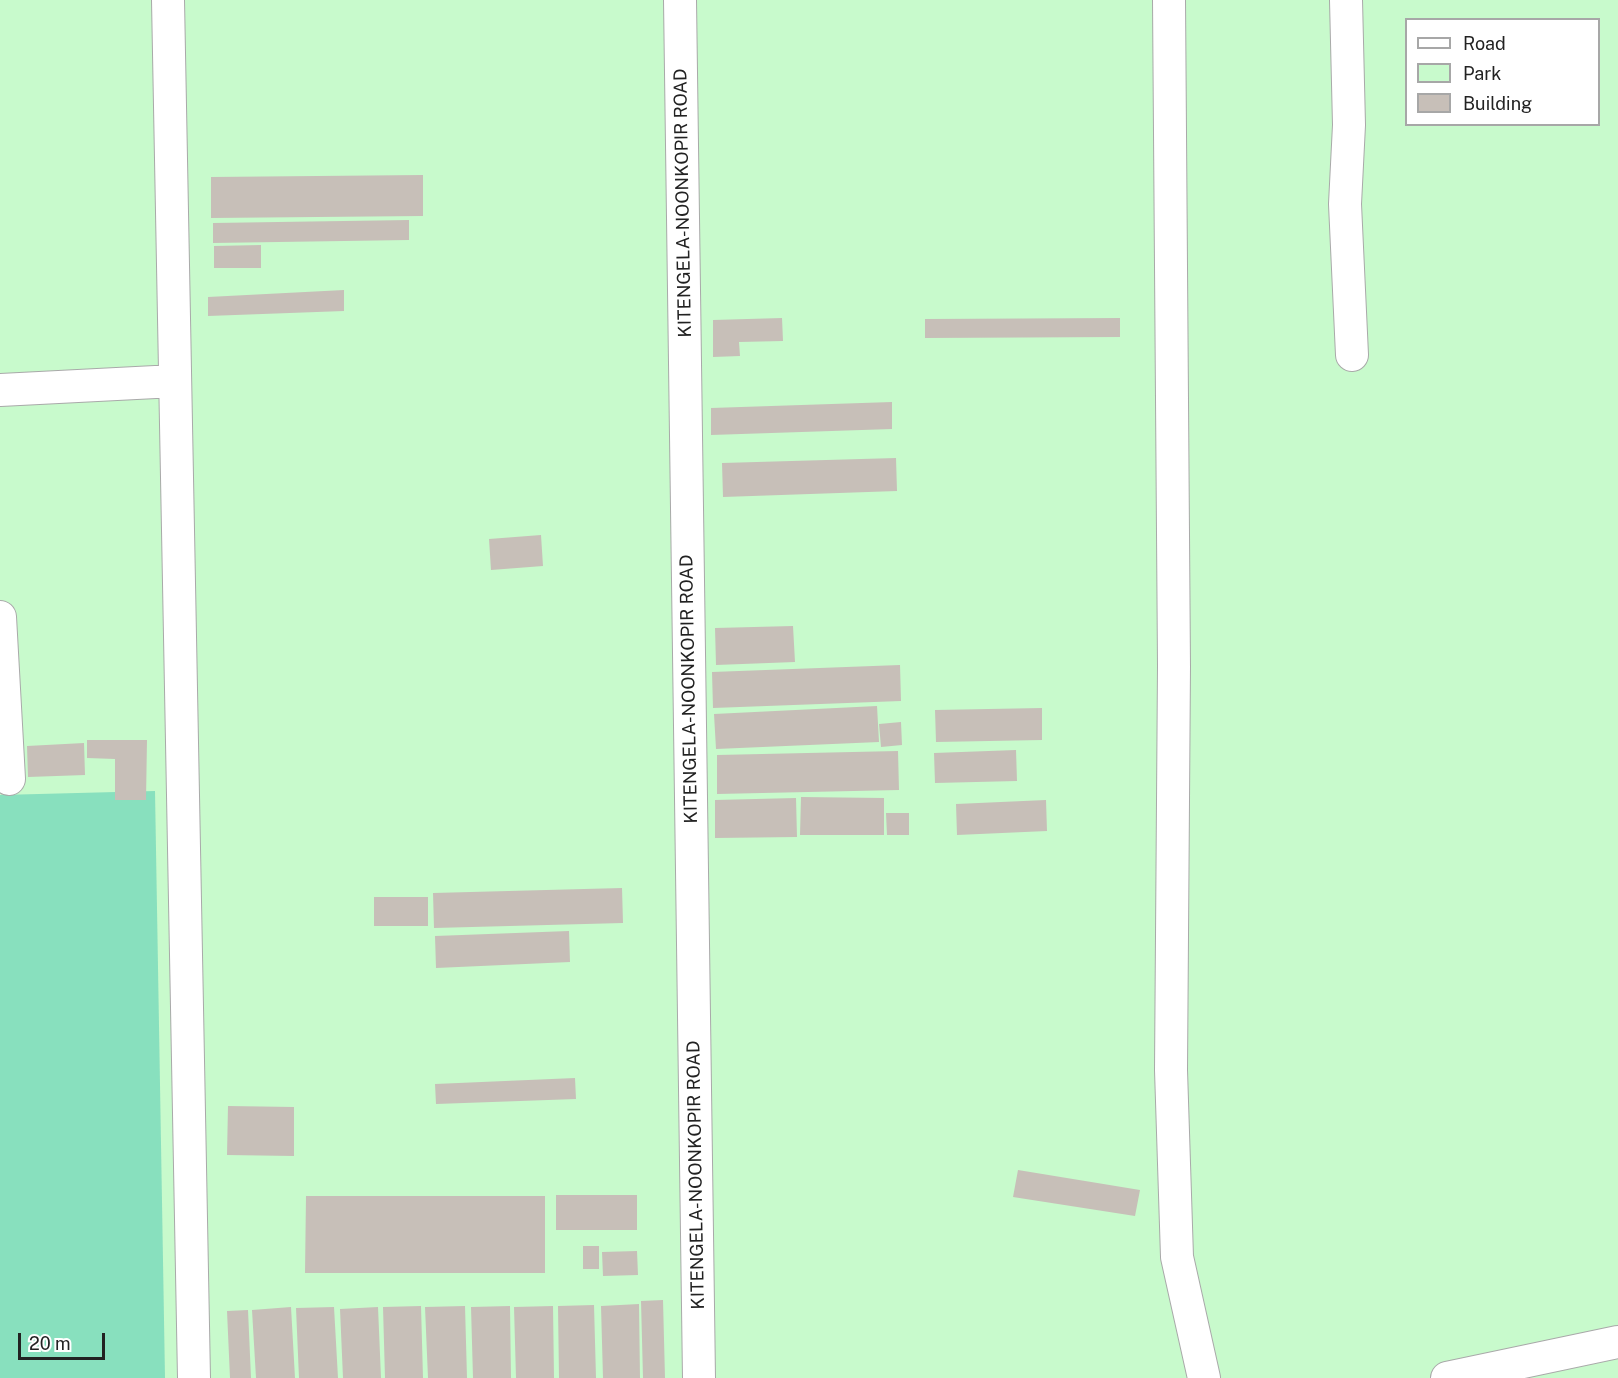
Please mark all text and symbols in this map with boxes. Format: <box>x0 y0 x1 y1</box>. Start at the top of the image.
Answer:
legend <box>1405 18 1600 126</box>
text: Road <box>1463 33 1506 54</box>
text: Park <box>1463 63 1501 84</box>
street label: KITENGELA-NOONKOPIR ROAD <box>670 68 696 338</box>
text: Building <box>1463 93 1532 114</box>
street label: KITENGELA-NOONKOPIR ROAD <box>676 554 702 824</box>
street label: KITENGELA-NOONKOPIR ROAD <box>683 1040 709 1310</box>
scale bar <box>21 1321 108 1359</box>
text: 20 m <box>29 1333 71 1354</box>

